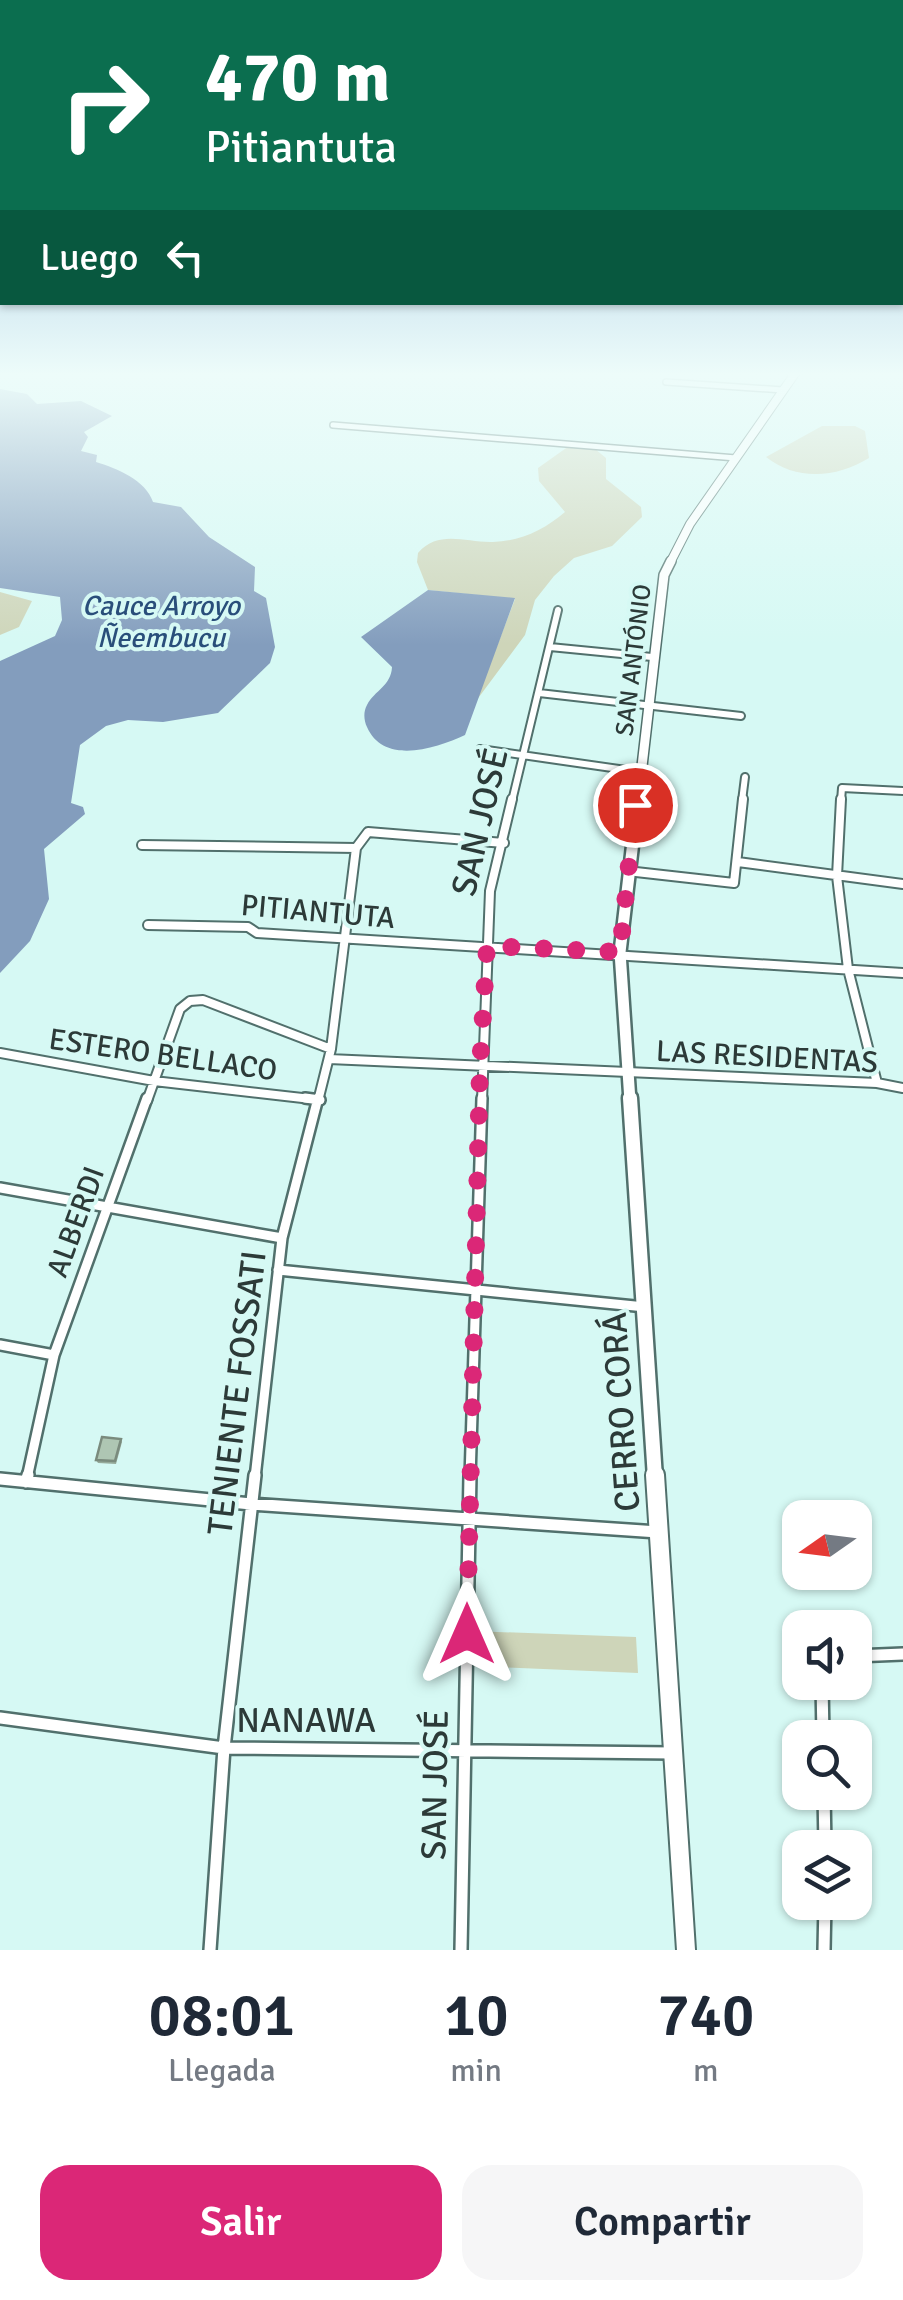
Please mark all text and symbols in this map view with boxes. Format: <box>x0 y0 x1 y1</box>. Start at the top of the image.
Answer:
text: 470 m <box>205 34 390 120</box>
icon: right <box>40 40 170 170</box>
text: Pitiantuta <box>205 120 397 175</box>
icon: left <box>158 230 213 285</box>
text: Luego <box>40 234 138 281</box>
street label: SAN ANTÓNIO <box>608 582 658 738</box>
water label: Cauce Arroyo Ñeembucu <box>82 589 241 655</box>
street label: SAN JOSÉ <box>442 744 518 900</box>
pin <box>593 763 678 848</box>
icon: arrive <box>608 778 663 833</box>
street label: PITIANTUTA <box>240 887 396 937</box>
street label: ESTERO BELLACO <box>47 1021 279 1089</box>
street label: LAS RESIDENTAS <box>655 1033 879 1081</box>
street label: ALBERDI <box>39 1162 113 1282</box>
street label: TENIENTE FOSSATI <box>198 1248 276 1538</box>
street label: CERRO CORÁ <box>593 1311 649 1513</box>
north arrow <box>782 1500 872 1590</box>
map controls <box>782 1500 872 1920</box>
position arrow <box>415 1582 519 1686</box>
button: sound <box>782 1610 872 1700</box>
street label: NANAWA <box>236 1699 376 1742</box>
street label: SAN JOSÉ <box>412 1710 458 1860</box>
button: search <box>782 1720 872 1810</box>
button: layers <box>782 1830 872 1920</box>
text: 08:01 <box>149 1979 295 2053</box>
text: 10 <box>444 1979 509 2053</box>
text: 740 <box>657 1979 754 2053</box>
text: Llegada <box>168 2051 276 2090</box>
text: min <box>450 2051 502 2090</box>
text: m <box>693 2051 719 2090</box>
button: Salir <box>40 2165 442 2280</box>
button: Compartir <box>462 2165 863 2280</box>

